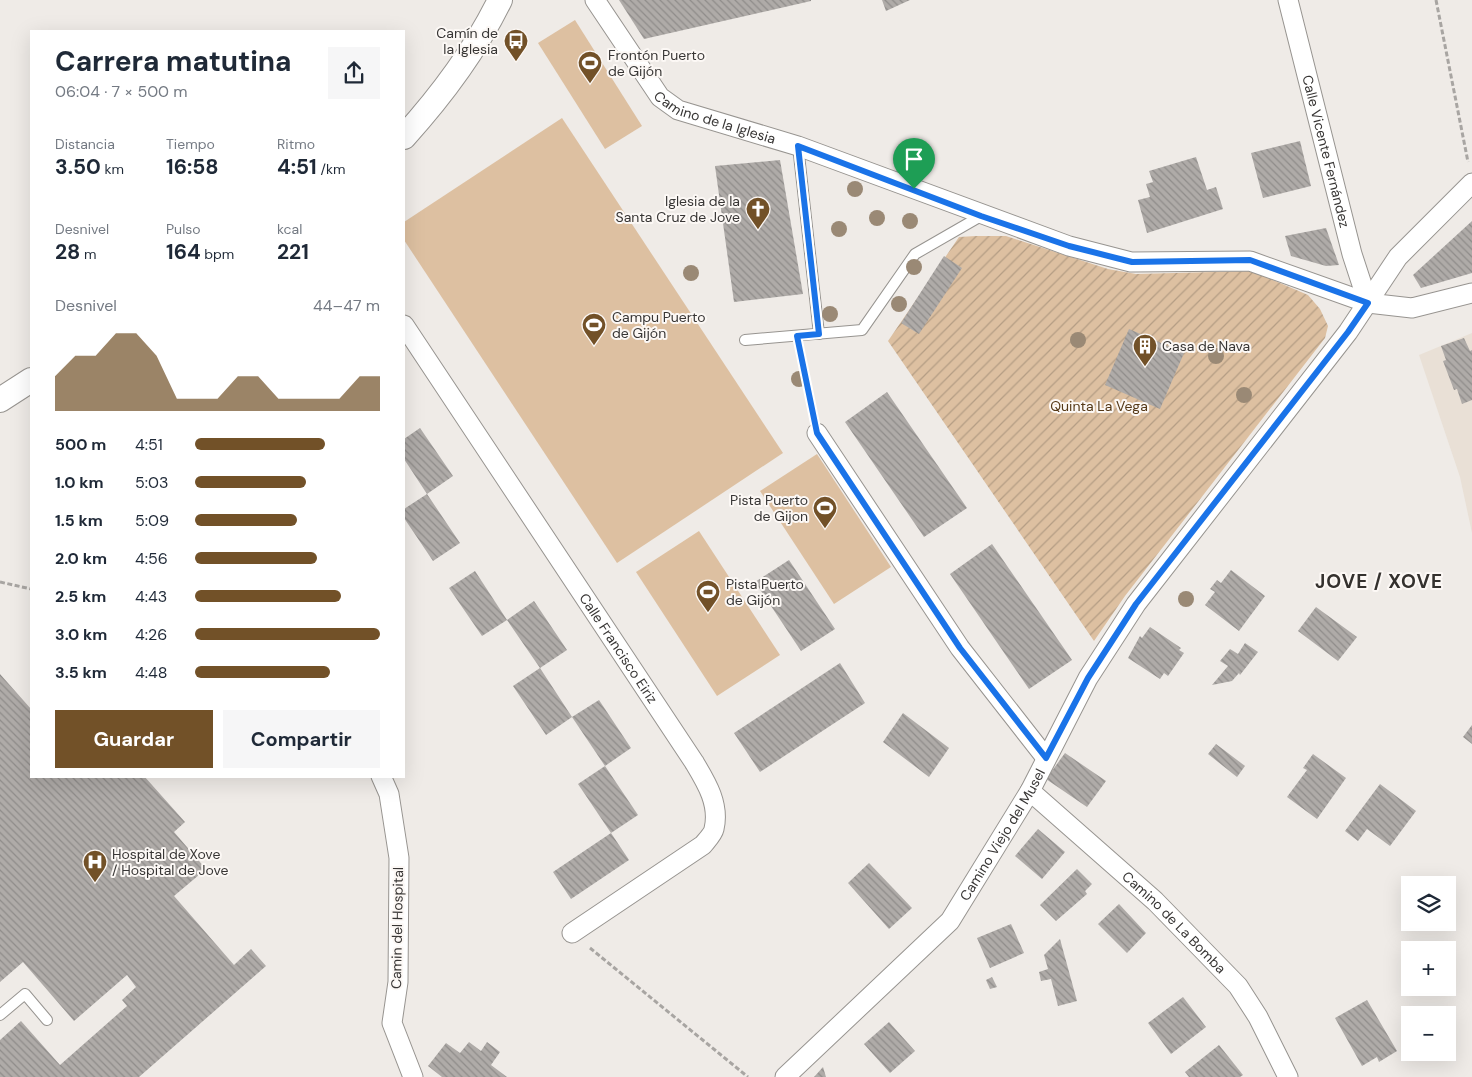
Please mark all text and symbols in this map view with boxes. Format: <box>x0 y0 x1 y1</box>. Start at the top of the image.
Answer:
place label: Camín de la Iglesia <box>436 24 498 58</box>
bus stop icon: Camín de la Iglesia <box>503 28 529 62</box>
text: Carrera matutina <box>55 43 292 80</box>
place label: Frontón Puerto de Gijón <box>608 46 705 80</box>
button: share <box>328 47 380 99</box>
sports icon: Frontón Puerto de Gijón <box>577 50 603 84</box>
street label: Calle Vicente Fernández <box>1298 73 1354 229</box>
text: 06:04 · 7 × 500 m <box>55 81 188 102</box>
street label: Camino de la Iglesia <box>650 88 778 148</box>
text: Distancia <box>55 135 115 153</box>
text: Tiempo <box>166 135 215 153</box>
text: Ritmo <box>277 135 315 153</box>
pin <box>893 138 935 189</box>
icon: arrive <box>900 145 928 173</box>
text: 3.50 <box>55 153 101 181</box>
text: 16:58 <box>166 153 219 181</box>
text: 4:51 <box>277 153 317 181</box>
text: km <box>101 160 124 178</box>
text: /km <box>317 160 345 178</box>
place label: Iglesia de la Santa Cruz de Jove <box>616 192 740 226</box>
church icon: Iglesia de la Santa Cruz de Jove <box>745 196 771 230</box>
text: Desnivel <box>55 220 109 238</box>
text: Pulso <box>166 220 201 238</box>
text: kcal <box>277 220 302 238</box>
text: 28 <box>55 238 80 266</box>
text: 164 <box>166 238 201 266</box>
text: 221 <box>277 238 309 266</box>
text: m <box>80 245 96 263</box>
text: bpm <box>201 245 234 263</box>
text: Desnivel <box>55 295 117 316</box>
text: 44–47 m <box>313 295 380 316</box>
place label: Campu Puerto de Gijón <box>612 308 706 342</box>
sports icon: Campu Puerto de Gijón <box>581 312 607 346</box>
building icon: Casa de Nava <box>1132 333 1158 367</box>
place label: Casa de Nava <box>1162 337 1250 355</box>
park label: Quinta La Vega <box>1050 397 1148 415</box>
text: 500 m <box>55 434 106 455</box>
text: 4:51 <box>135 434 163 455</box>
text: 1.0 km <box>55 472 104 493</box>
text: 5:03 <box>135 472 168 493</box>
place label: Pista Puerto de Gijon <box>730 491 808 525</box>
sports icon: Pista Puerto de Gijon <box>812 495 838 529</box>
text: 1.5 km <box>55 510 103 531</box>
text: 5:09 <box>135 510 169 531</box>
text: 2.0 km <box>55 548 107 569</box>
text: 4:56 <box>135 548 168 569</box>
district label: JOVE / XOVE <box>1315 569 1443 594</box>
place label: Pista Puerto de Gijón <box>726 575 804 609</box>
sports icon: Pista Puerto de Gijón <box>695 579 721 613</box>
text: 2.5 km <box>55 586 106 607</box>
text: 4:43 <box>135 586 167 607</box>
street label: Calle Francisco Eiriz <box>575 590 662 707</box>
text: 3.0 km <box>55 624 107 645</box>
text: 4:26 <box>135 624 167 645</box>
text: 3.5 km <box>55 662 107 683</box>
text: 4:48 <box>135 662 167 683</box>
button: Guardar <box>55 710 213 768</box>
button: Compartir <box>223 710 380 768</box>
street label: Camino Viejo del Musel <box>956 766 1049 904</box>
place label: Hospital de Xove / Hospital de Jove <box>112 845 229 879</box>
hospital icon: Hospital de Xove / Hospital de Jove <box>82 849 108 883</box>
street label: Camin del Hospital <box>387 867 407 989</box>
street label: Camino de La Bomba <box>1118 867 1230 977</box>
map controls <box>1401 876 1456 1061</box>
button: layers <box>1401 876 1456 931</box>
button: + <box>1401 941 1456 996</box>
button: − <box>1401 1006 1456 1061</box>

